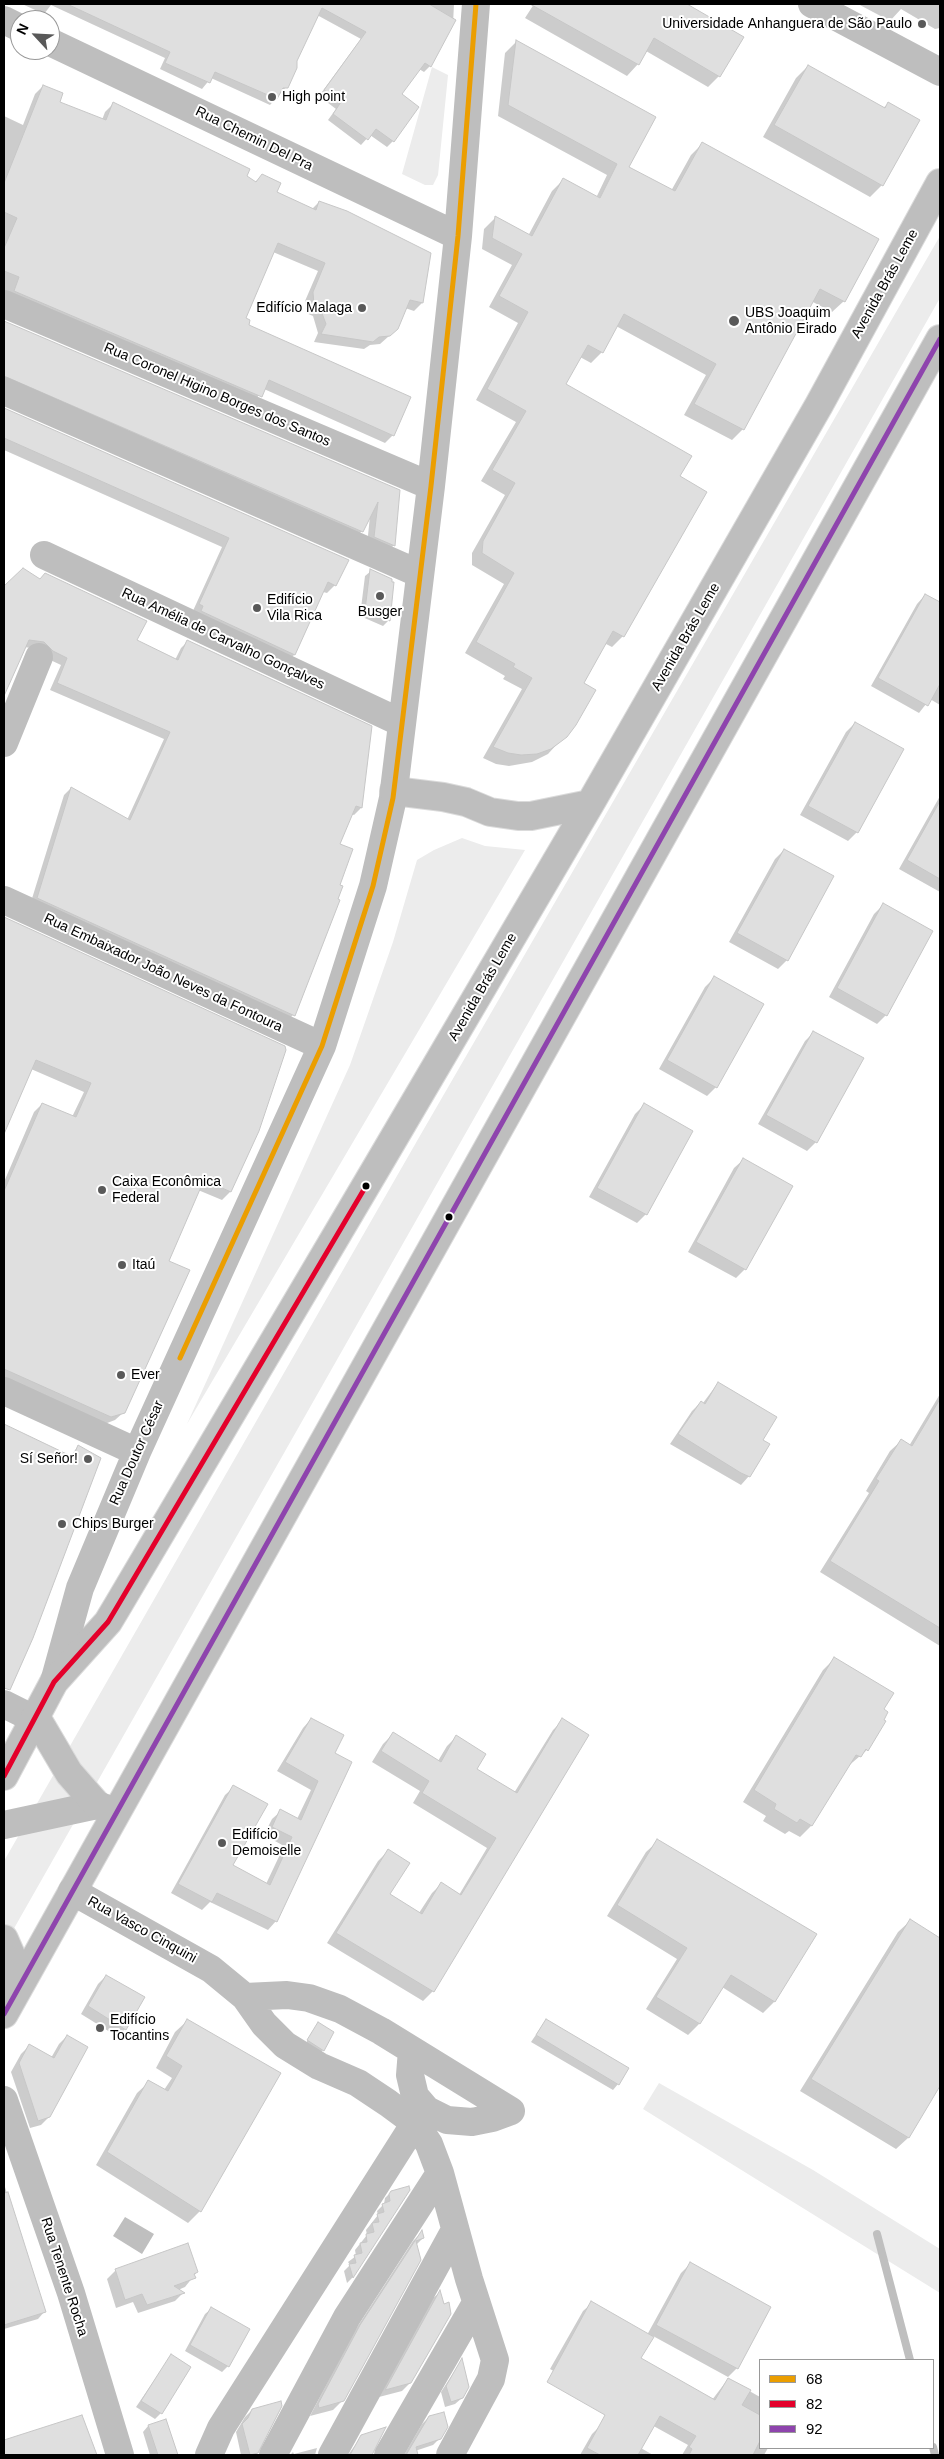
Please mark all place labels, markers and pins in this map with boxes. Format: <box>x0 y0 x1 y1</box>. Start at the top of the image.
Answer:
place label: Universidade Anhanguera de São Paulo <box>662 16 912 32</box>
marker: Universidade Anhanguera de São Paulo <box>916 18 928 30</box>
place label: High point <box>282 89 345 105</box>
marker: High point <box>266 91 278 103</box>
place label: Edifício Malaga <box>256 300 352 316</box>
marker: Edifício Malaga <box>356 302 368 314</box>
place label: UBS Joaquim Antônio Eirado <box>745 305 837 338</box>
marker: UBS Joaquim Antônio Eirado <box>727 314 741 328</box>
marker: Busger <box>374 590 386 602</box>
place label: Edifício Vila Rica <box>267 592 322 624</box>
marker: Edifício Vila Rica <box>251 602 263 614</box>
place label: Busger <box>358 604 402 620</box>
place label: Caixa Econômica Federal <box>112 1174 221 1206</box>
unlabelled marker <box>361 1181 371 1191</box>
marker: Caixa Econômica Federal <box>96 1184 108 1196</box>
unlabelled marker <box>444 1212 454 1222</box>
place label: Itaú <box>132 1257 155 1273</box>
marker: Itaú <box>116 1259 128 1271</box>
place label: Ever <box>131 1367 160 1383</box>
marker: Ever <box>115 1369 127 1381</box>
place label: Sí Señor! <box>20 1451 78 1467</box>
marker: Sí Señor! <box>82 1453 94 1465</box>
place label: Chips Burger <box>72 1516 154 1532</box>
marker: Chips Burger <box>56 1518 68 1530</box>
place label: Edifício Demoiselle <box>232 1827 301 1860</box>
marker: Edifício Demoiselle <box>216 1837 228 1849</box>
place label: Edifício Tocantins <box>110 2012 169 2044</box>
marker: Edifício Tocantins <box>94 2022 106 2034</box>

